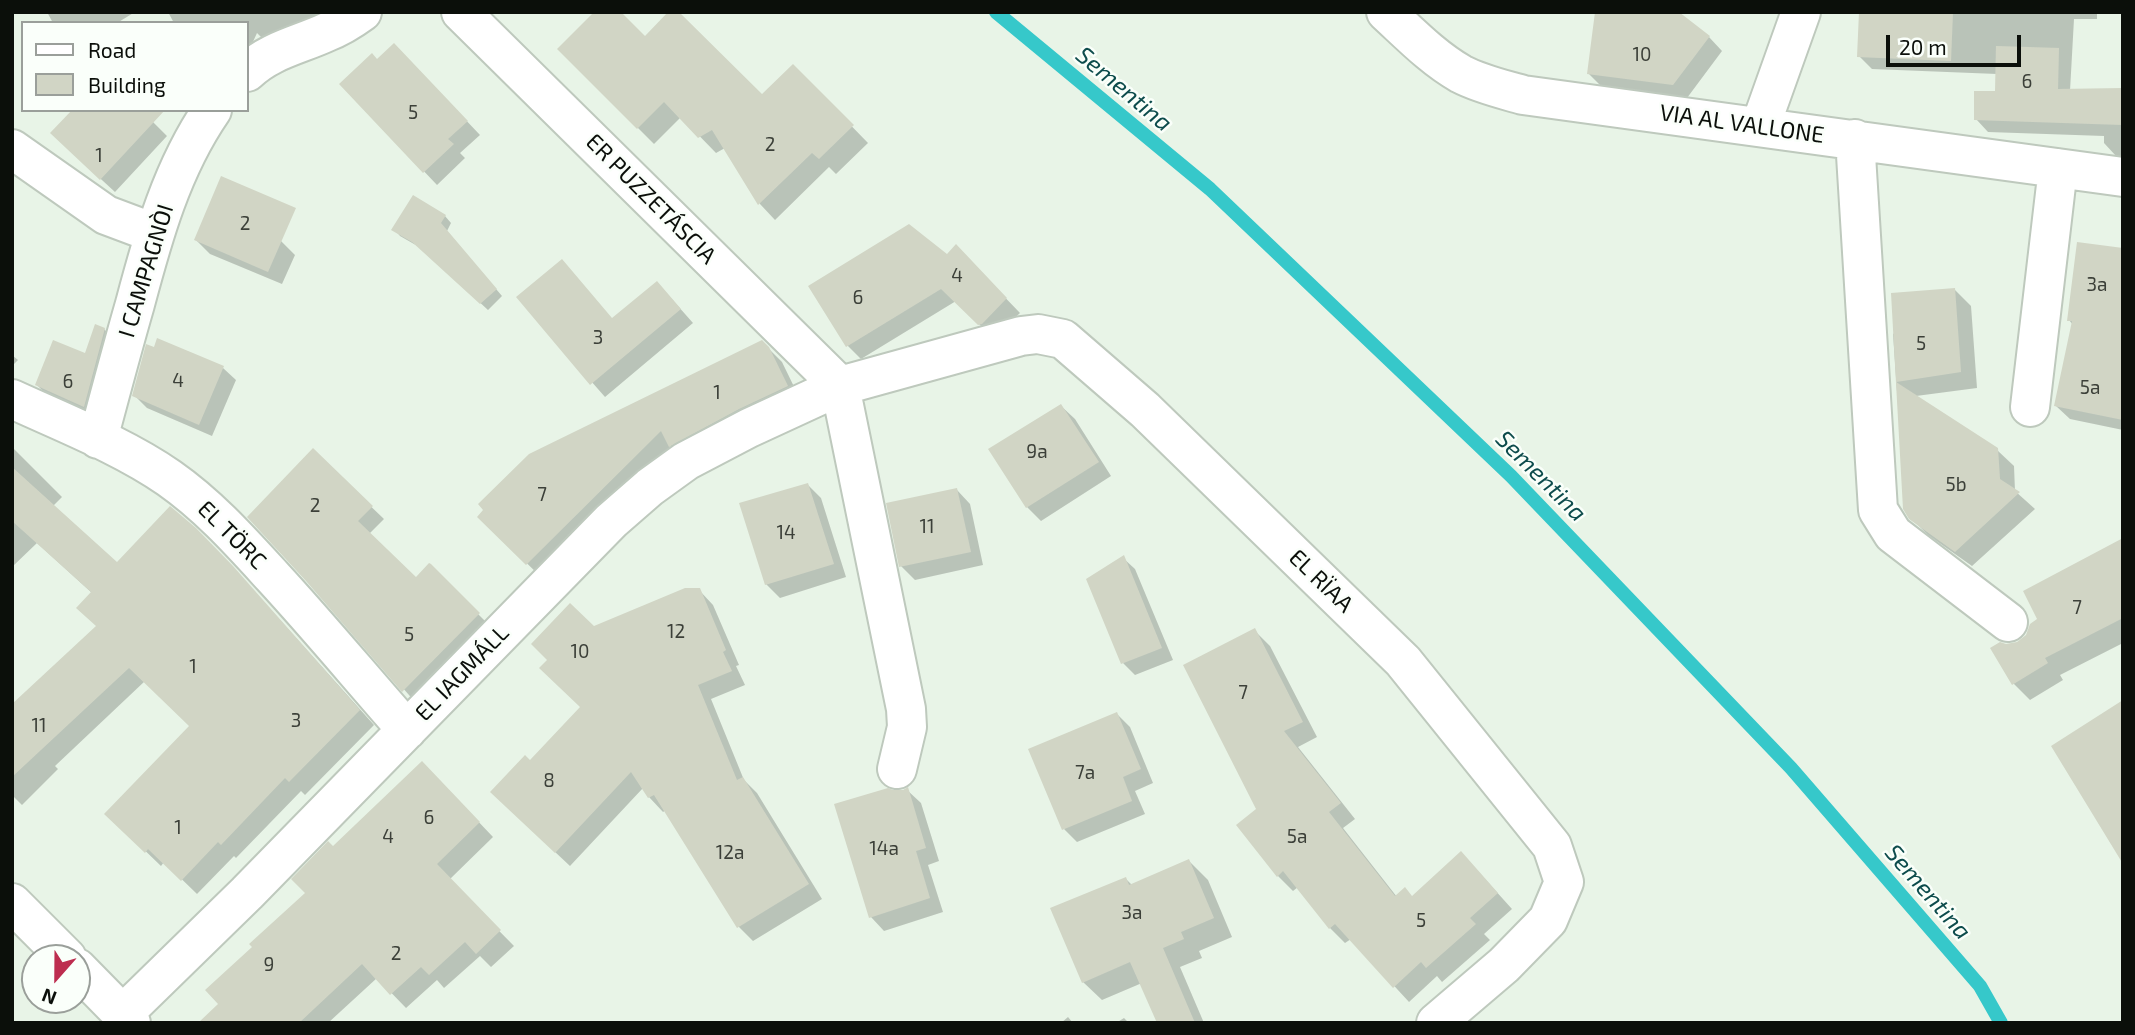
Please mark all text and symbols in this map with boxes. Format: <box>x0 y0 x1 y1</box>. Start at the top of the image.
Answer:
legend <box>21 21 248 112</box>
scale bar <box>1890 21 2025 65</box>
text: 20 m <box>1899 34 1947 59</box>
text: Road <box>88 37 136 62</box>
water label: Sementina <box>1070 40 1178 138</box>
house number: 10 <box>1632 44 1652 66</box>
house number: 6 <box>2022 71 2032 93</box>
text: Building <box>88 72 166 97</box>
street label: VIA AL VALLONE <box>1658 99 1826 149</box>
house number: 5 <box>408 102 418 124</box>
street label: ER PUZZETÁSCIA <box>580 128 722 270</box>
house number: 2 <box>765 134 775 156</box>
house number: 1 <box>95 145 103 167</box>
street label: I CAMPAGNÒI <box>113 201 179 341</box>
house number: 2 <box>240 213 250 235</box>
house number: 4 <box>951 265 963 287</box>
house number: 3a <box>2087 274 2107 296</box>
house number: 6 <box>853 287 863 309</box>
house number: 3 <box>593 327 603 349</box>
house number: 5 <box>1916 333 1926 355</box>
house number: 4 <box>172 370 184 392</box>
house number: 6 <box>63 371 73 393</box>
house number: 5a <box>2080 377 2100 399</box>
house number: 1 <box>713 382 721 404</box>
water label: Sementina <box>1490 425 1592 527</box>
house number: 9a <box>1026 441 1048 463</box>
house number: 5b <box>1945 474 1967 496</box>
house number: 7 <box>537 484 547 506</box>
street label: EL TÖRC <box>192 495 272 575</box>
house number: 2 <box>310 495 320 517</box>
house number: 11 <box>919 516 935 538</box>
house number: 14 <box>776 522 796 544</box>
street label: EL RÏAA <box>1283 544 1359 618</box>
house number: 7 <box>2072 597 2082 619</box>
street label: EL IAGMÁLL <box>409 619 515 727</box>
house number: 12 <box>667 621 685 643</box>
house number: 5 <box>404 624 414 646</box>
house number: 10 <box>570 641 590 663</box>
house number: 1 <box>189 656 197 678</box>
house number: 7 <box>1238 682 1248 704</box>
house number: 3 <box>291 710 301 732</box>
house number: 11 <box>31 715 47 737</box>
house number: 7a <box>1075 762 1095 784</box>
house number: 8 <box>543 770 555 792</box>
house number: 6 <box>424 807 434 829</box>
house number: 1 <box>174 817 182 839</box>
house number: 4 <box>382 826 394 848</box>
house number: 5a <box>1287 826 1307 848</box>
house number: 14a <box>869 838 899 860</box>
water label: Sementina <box>1879 839 1977 945</box>
house number: 12a <box>716 842 744 864</box>
house number: 3a <box>1122 902 1142 924</box>
house number: 5 <box>1416 910 1426 932</box>
house number: 2 <box>391 943 401 965</box>
north arrow <box>21 944 91 1014</box>
house number: 9 <box>264 954 274 976</box>
text: N <box>38 984 60 1010</box>

